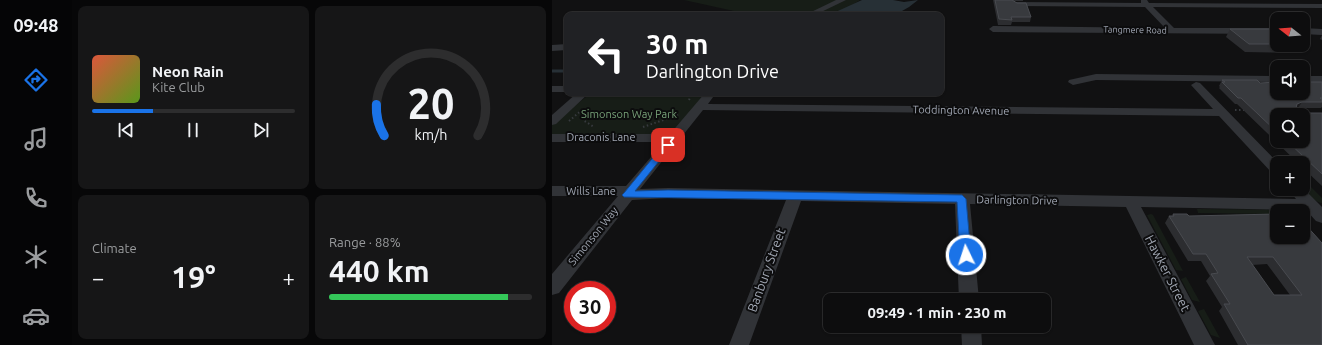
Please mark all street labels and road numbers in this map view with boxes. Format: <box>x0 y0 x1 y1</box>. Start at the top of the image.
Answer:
street label: Tangmere Road <box>1103 24 1167 36</box>
street label: Toddington Avenue <box>913 103 1009 117</box>
street label: Draconis Lane <box>567 131 635 143</box>
street label: Wills Lane <box>566 185 616 197</box>
street label: Darlington Drive <box>976 193 1058 207</box>
street label: Simonson Way <box>566 204 621 268</box>
street label: Banbury Street <box>744 226 788 314</box>
street label: Hawker Street <box>1143 233 1193 313</box>

